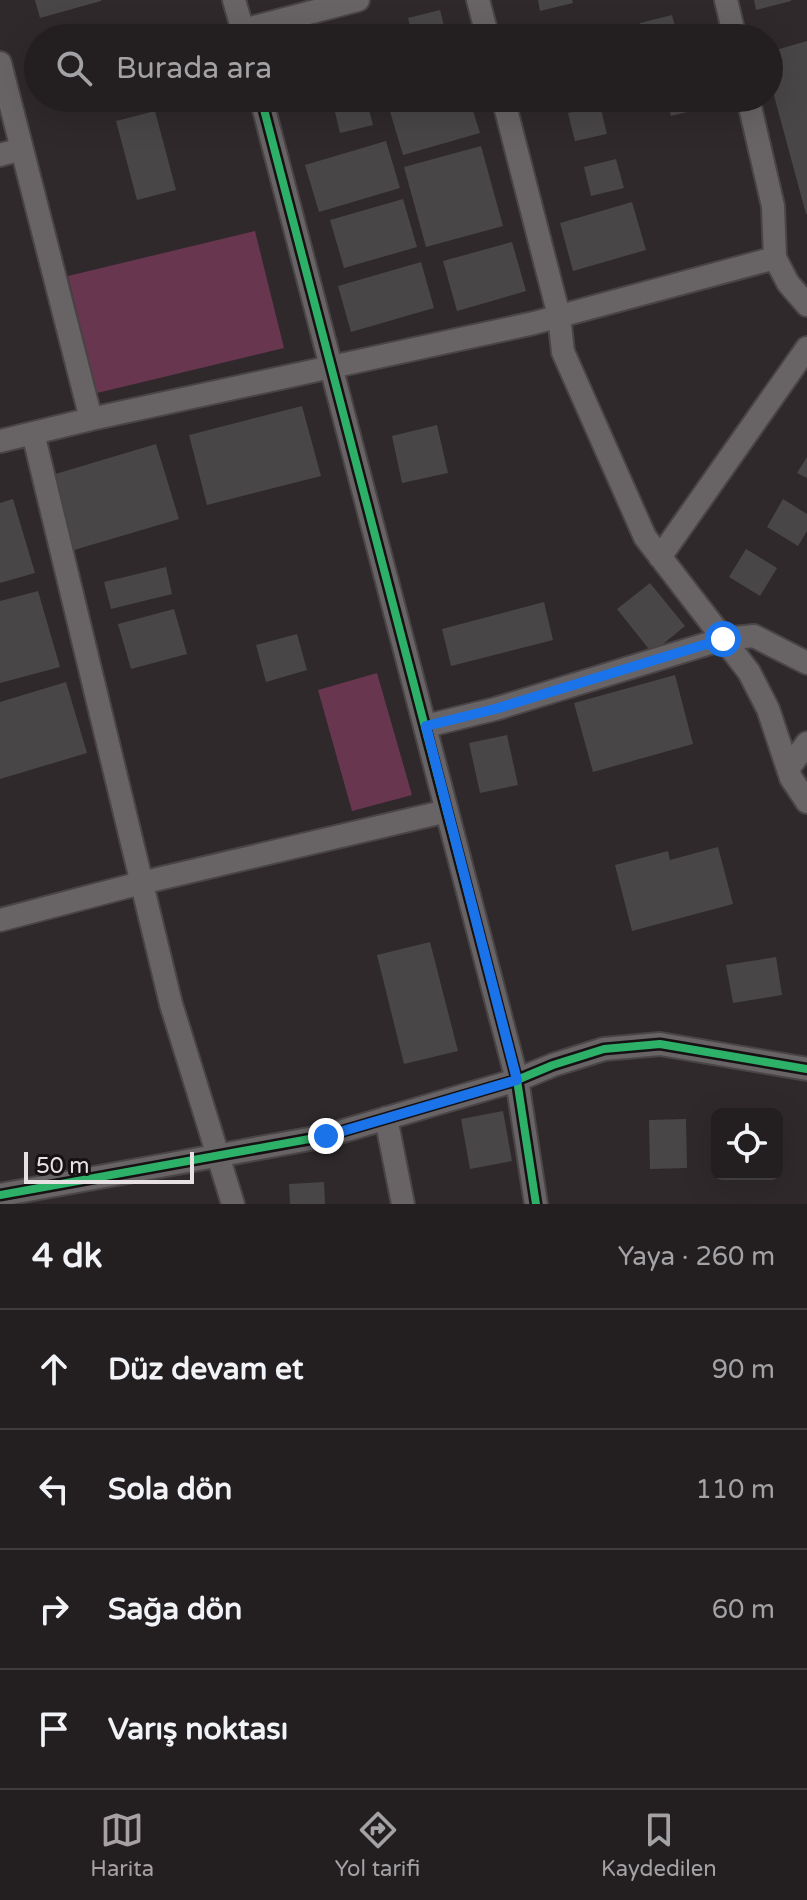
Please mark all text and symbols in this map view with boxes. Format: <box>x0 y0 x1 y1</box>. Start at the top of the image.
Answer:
search box <box>24 24 783 112</box>
icon: search <box>52 46 96 90</box>
text: Burada ara <box>116 50 272 87</box>
route start <box>705 621 741 657</box>
map controls <box>711 1108 783 1180</box>
button: locate <box>711 1108 783 1180</box>
route end <box>308 1118 344 1154</box>
scale bar <box>24 1148 194 1184</box>
text: 50 m <box>36 1153 90 1179</box>
text: 4 dk <box>32 1236 102 1277</box>
text: Yaya · 260 m <box>618 1241 775 1272</box>
icon: ahead <box>32 1347 76 1391</box>
text: Düz devam et <box>108 1351 303 1388</box>
text: 90 m <box>712 1354 775 1385</box>
icon: left <box>32 1467 76 1511</box>
text: Sola dön <box>108 1471 232 1508</box>
text: 110 m <box>695 1474 775 1505</box>
icon: right <box>32 1587 76 1631</box>
text: Sağa dön <box>108 1591 242 1628</box>
text: 60 m <box>712 1594 775 1625</box>
icon: arrive <box>32 1707 76 1751</box>
text: Varış noktası <box>108 1711 288 1748</box>
tab: Harita <box>90 1808 154 1882</box>
tab: Yol tarifi <box>335 1808 420 1882</box>
tab: Kaydedilen <box>601 1808 717 1882</box>

